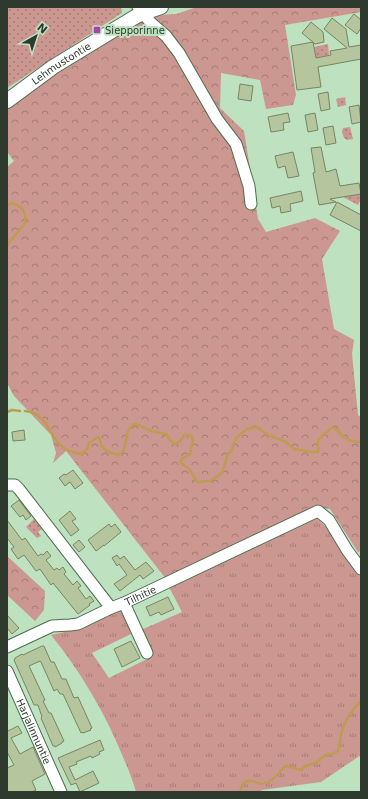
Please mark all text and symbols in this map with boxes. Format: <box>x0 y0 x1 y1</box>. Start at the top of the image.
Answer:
north arrow <box>16 16 56 56</box>
text: N <box>34 21 50 37</box>
marker: Siepporinne <box>92 25 102 35</box>
place label: Siepporinne <box>105 25 165 36</box>
street label: Lehmustontie <box>29 40 93 87</box>
street label: Tilhitie <box>122 583 158 608</box>
street label: Harjalinnuntie <box>15 697 53 766</box>

